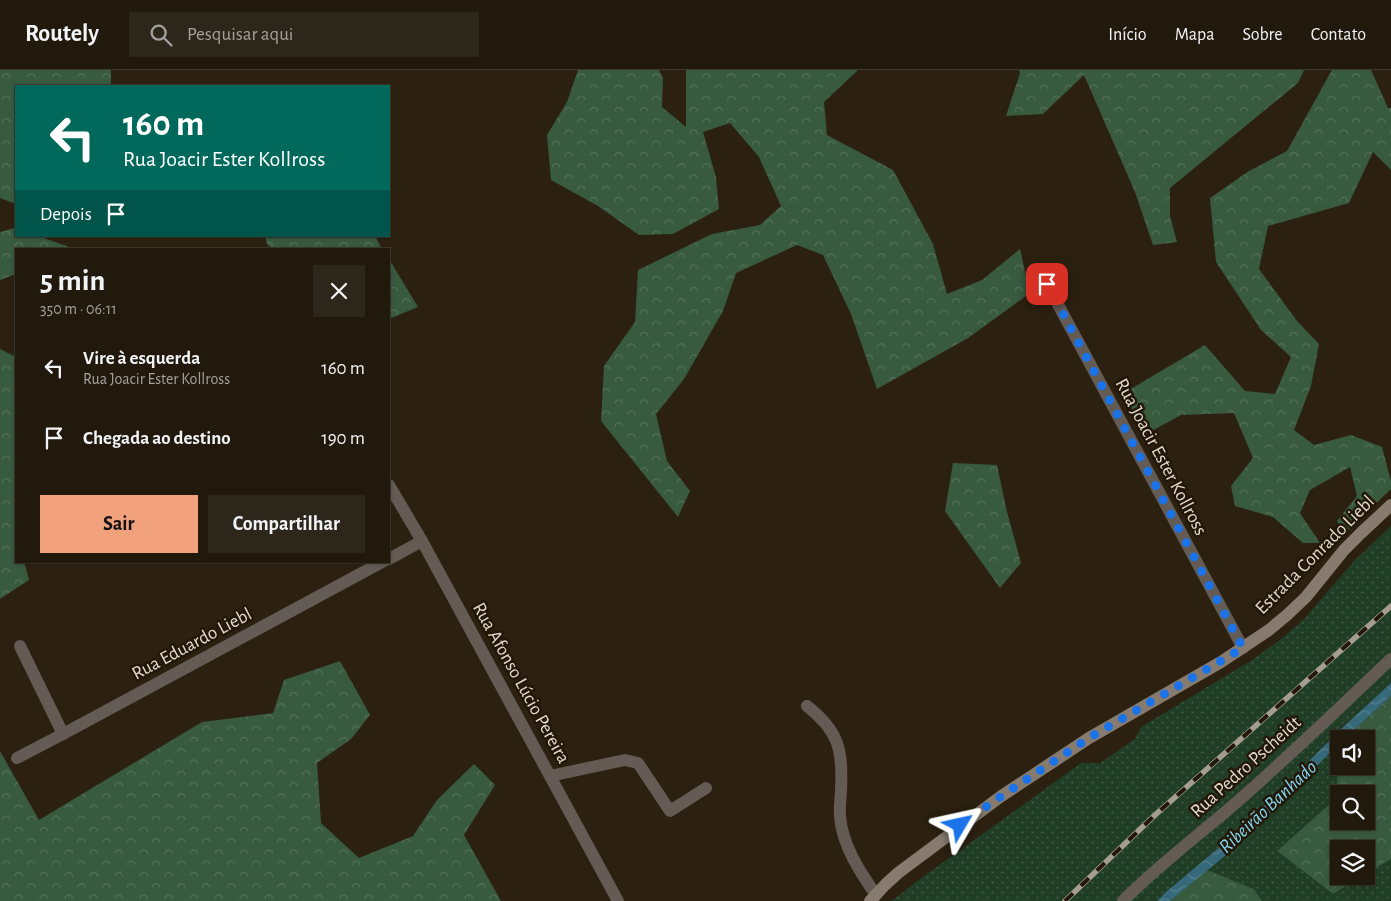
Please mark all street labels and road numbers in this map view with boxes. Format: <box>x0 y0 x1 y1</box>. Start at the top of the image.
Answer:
street label: Rua Joacir Ester Kollross <box>1112 375 1210 539</box>
street label: Estrada Conrado Liebl <box>1252 492 1378 618</box>
street label: Rua Afonso Lúcio Pereira <box>469 599 573 767</box>
street label: Rua Eduardo Liebl <box>129 604 255 684</box>
street label: Rua Pedro Pscheidt <box>1187 713 1305 821</box>

